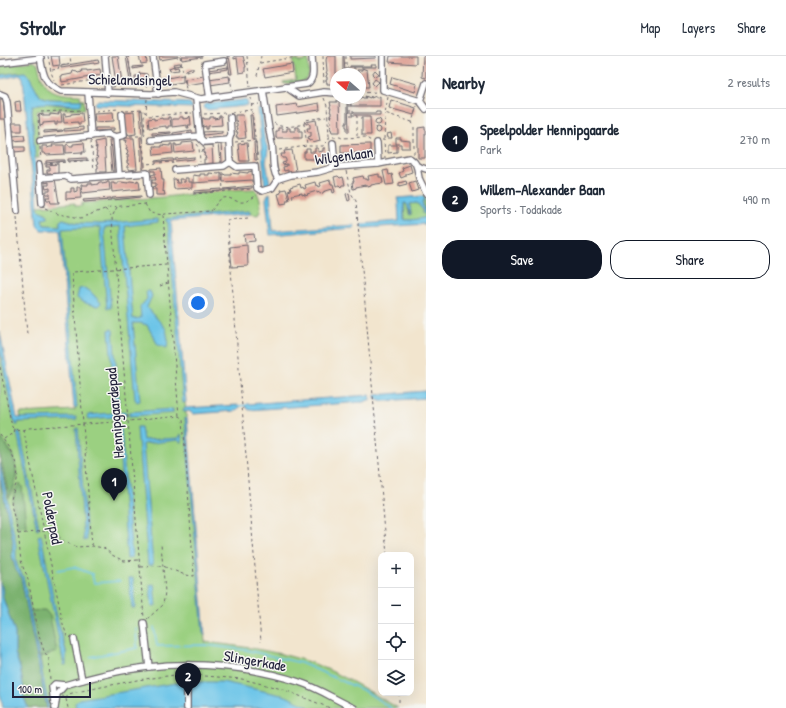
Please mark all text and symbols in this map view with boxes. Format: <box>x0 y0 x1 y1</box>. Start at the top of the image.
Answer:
text: Strollr <box>20 15 66 41</box>
text: Map <box>640 18 660 37</box>
text: Layers <box>682 18 715 37</box>
text: Share <box>737 18 766 37</box>
street label: Schielandsingel <box>88 68 172 91</box>
north arrow <box>330 68 366 104</box>
text: Nearby <box>442 71 485 94</box>
text: 2 results <box>728 73 770 91</box>
text: Speelpolder Hennipgaarde <box>480 119 619 140</box>
text: 1 <box>453 130 457 148</box>
text: 270 m <box>740 130 770 148</box>
text: Park <box>480 140 502 158</box>
street label: Wilgenlaan <box>313 141 375 170</box>
text: Willem-Alexander Baan <box>480 179 605 200</box>
text: 2 <box>452 190 458 208</box>
text: 490 m <box>743 190 770 208</box>
text: Sports · Todakade <box>480 200 562 218</box>
button: Save <box>442 240 602 279</box>
button: Share <box>610 240 770 279</box>
your location <box>188 293 208 313</box>
street label: Hennipgaardepad <box>100 367 129 459</box>
pin: 1 <box>101 468 127 501</box>
street label: Polderpad <box>37 490 68 546</box>
map controls <box>378 552 414 696</box>
button: + <box>378 552 414 588</box>
button: − <box>378 588 414 624</box>
button: locate <box>378 624 414 660</box>
street label: Slingerkade <box>222 645 288 676</box>
button: layers <box>378 660 414 696</box>
pin: 2 <box>175 663 201 696</box>
scale bar <box>12 680 91 699</box>
text: 100 m <box>18 682 42 696</box>

